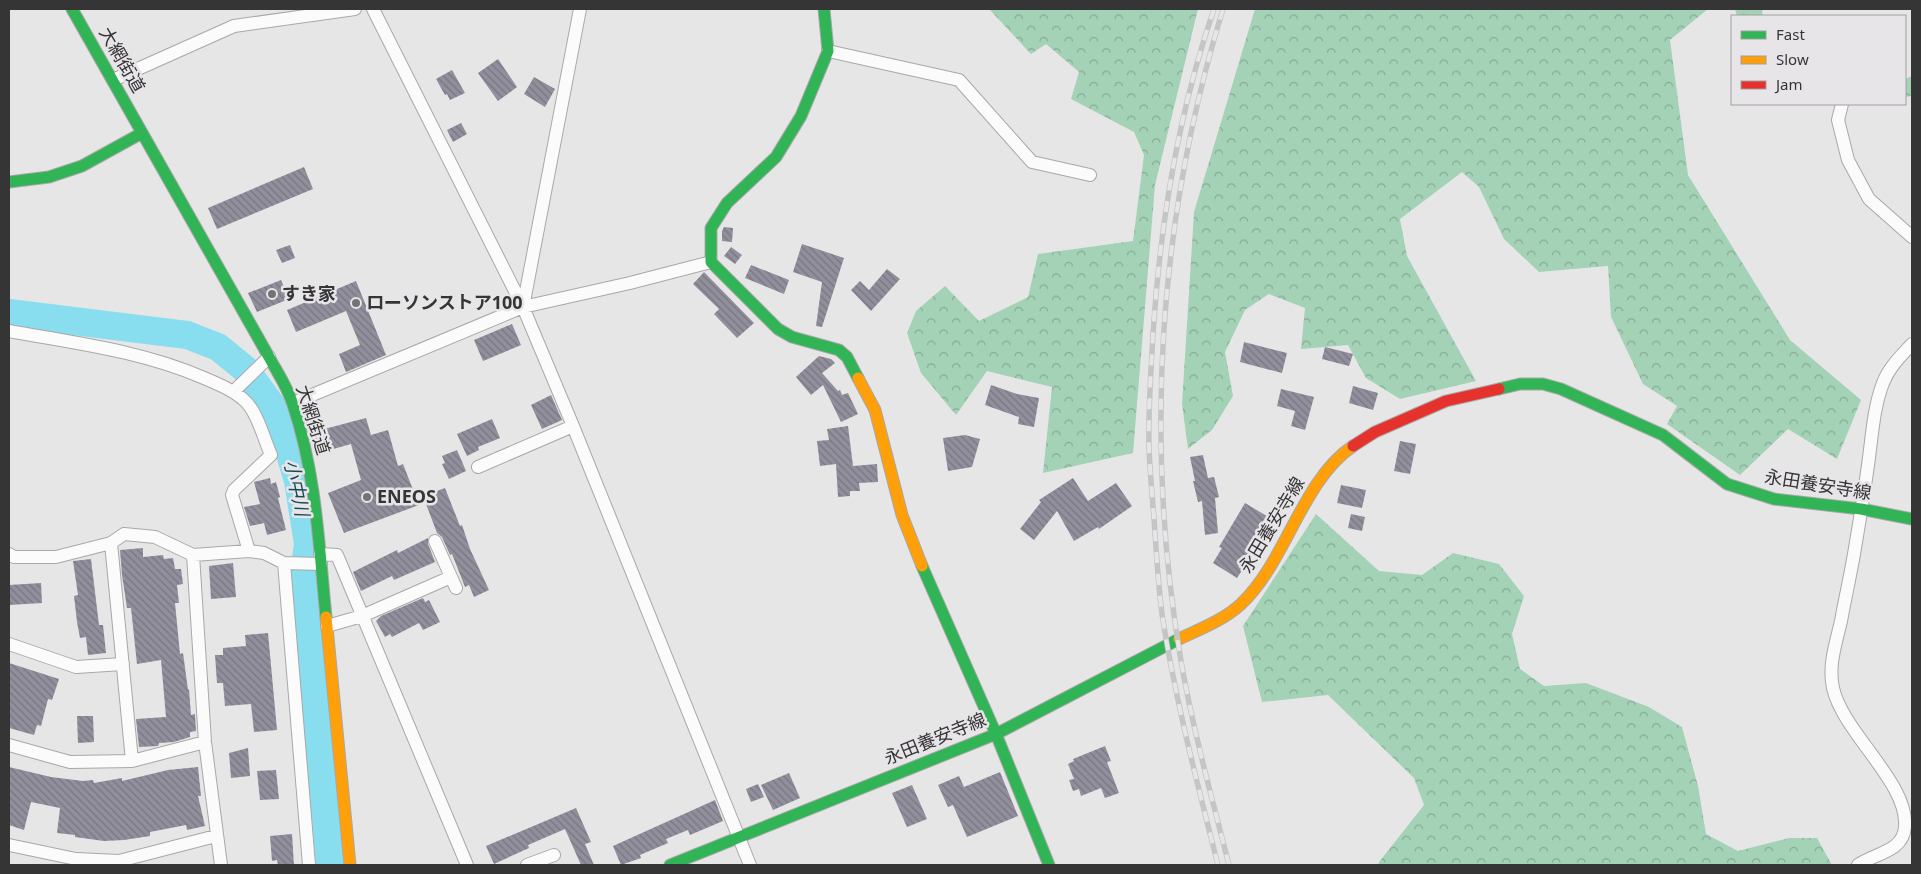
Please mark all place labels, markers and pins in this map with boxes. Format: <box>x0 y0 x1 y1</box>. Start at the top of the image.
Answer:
place label: すき家 <box>282 281 336 305</box>
marker: すき家 <box>266 288 278 300</box>
place label: ローソンストア100 <box>366 290 523 314</box>
marker: ローソンストア100 <box>350 297 362 309</box>
place label: ENEOS <box>377 484 436 508</box>
marker: ENEOS <box>361 491 373 503</box>

